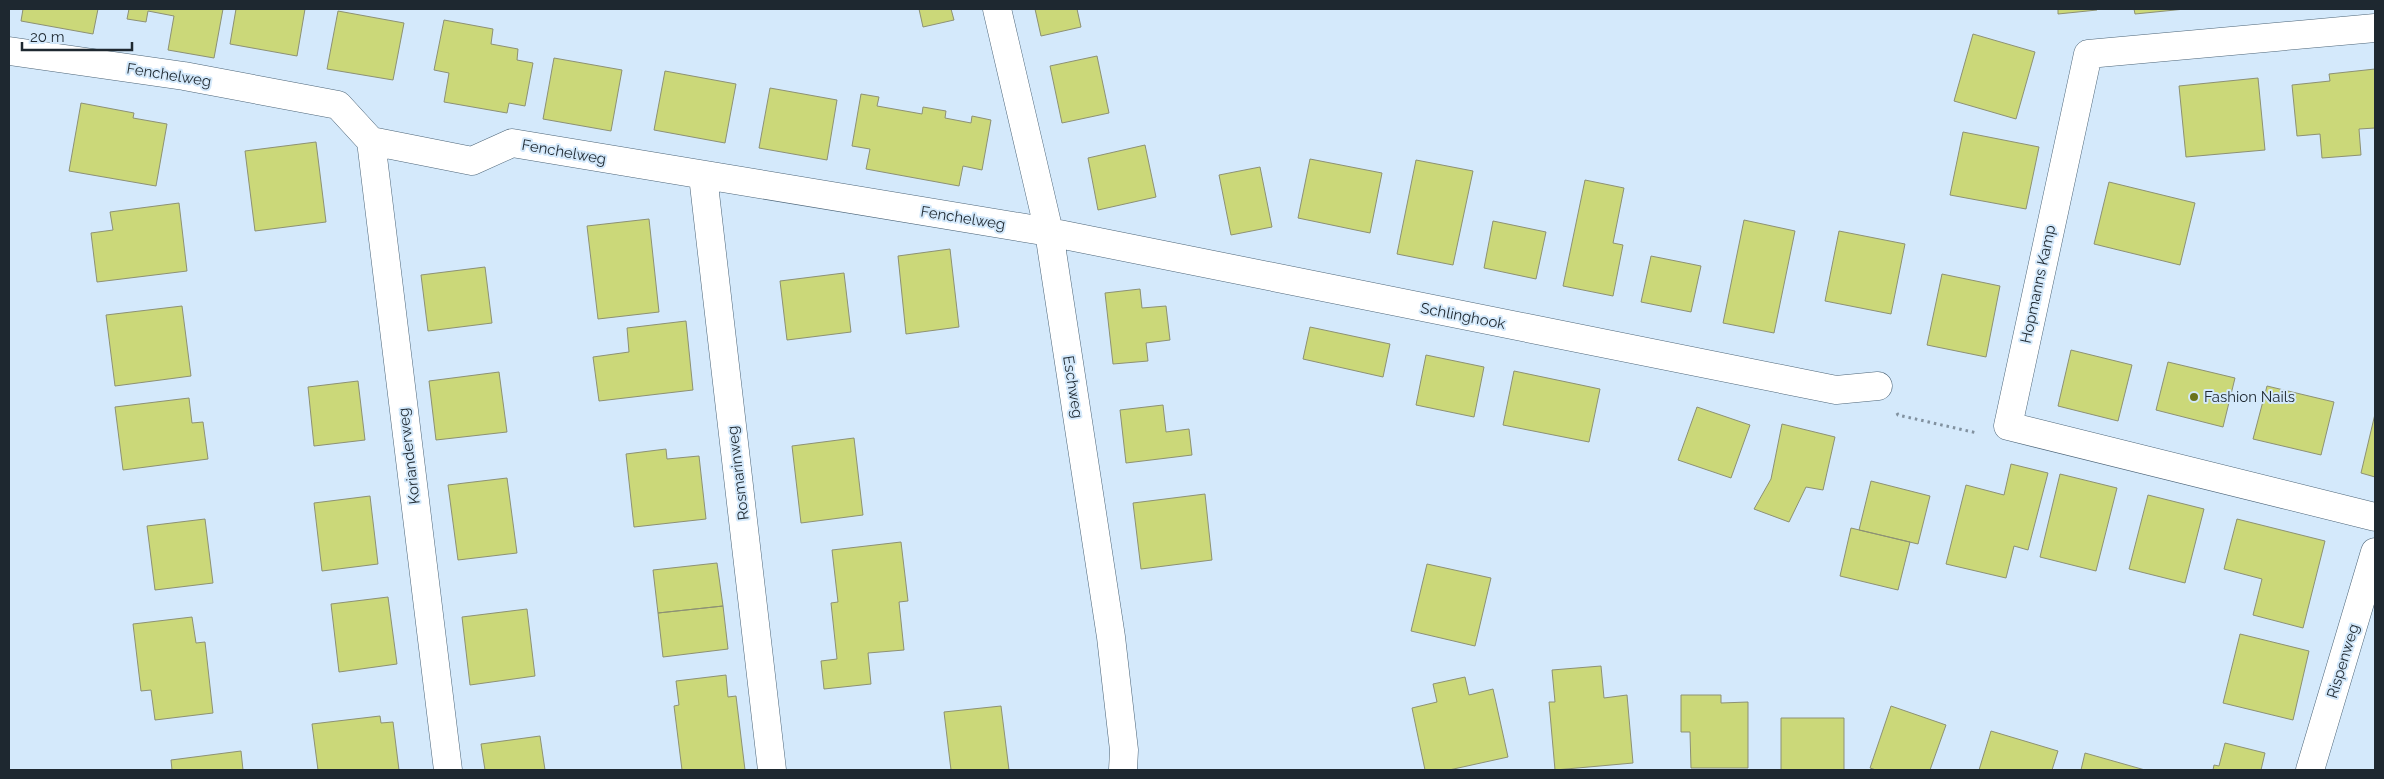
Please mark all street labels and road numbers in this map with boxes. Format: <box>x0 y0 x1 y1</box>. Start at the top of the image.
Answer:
street label: Fenchelweg <box>125 59 213 91</box>
street label: Fenchelweg <box>520 136 608 168</box>
street label: Fenchelweg <box>919 202 1007 234</box>
street label: Hopmanns Kamp <box>2017 223 2059 345</box>
street label: Schlinghook <box>1419 299 1507 333</box>
street label: Eschweg <box>1059 354 1087 420</box>
street label: Korianderweg <box>394 407 424 505</box>
street label: Rosmarinweg <box>723 425 753 521</box>
street label: Rispenweg <box>2323 622 2363 700</box>

